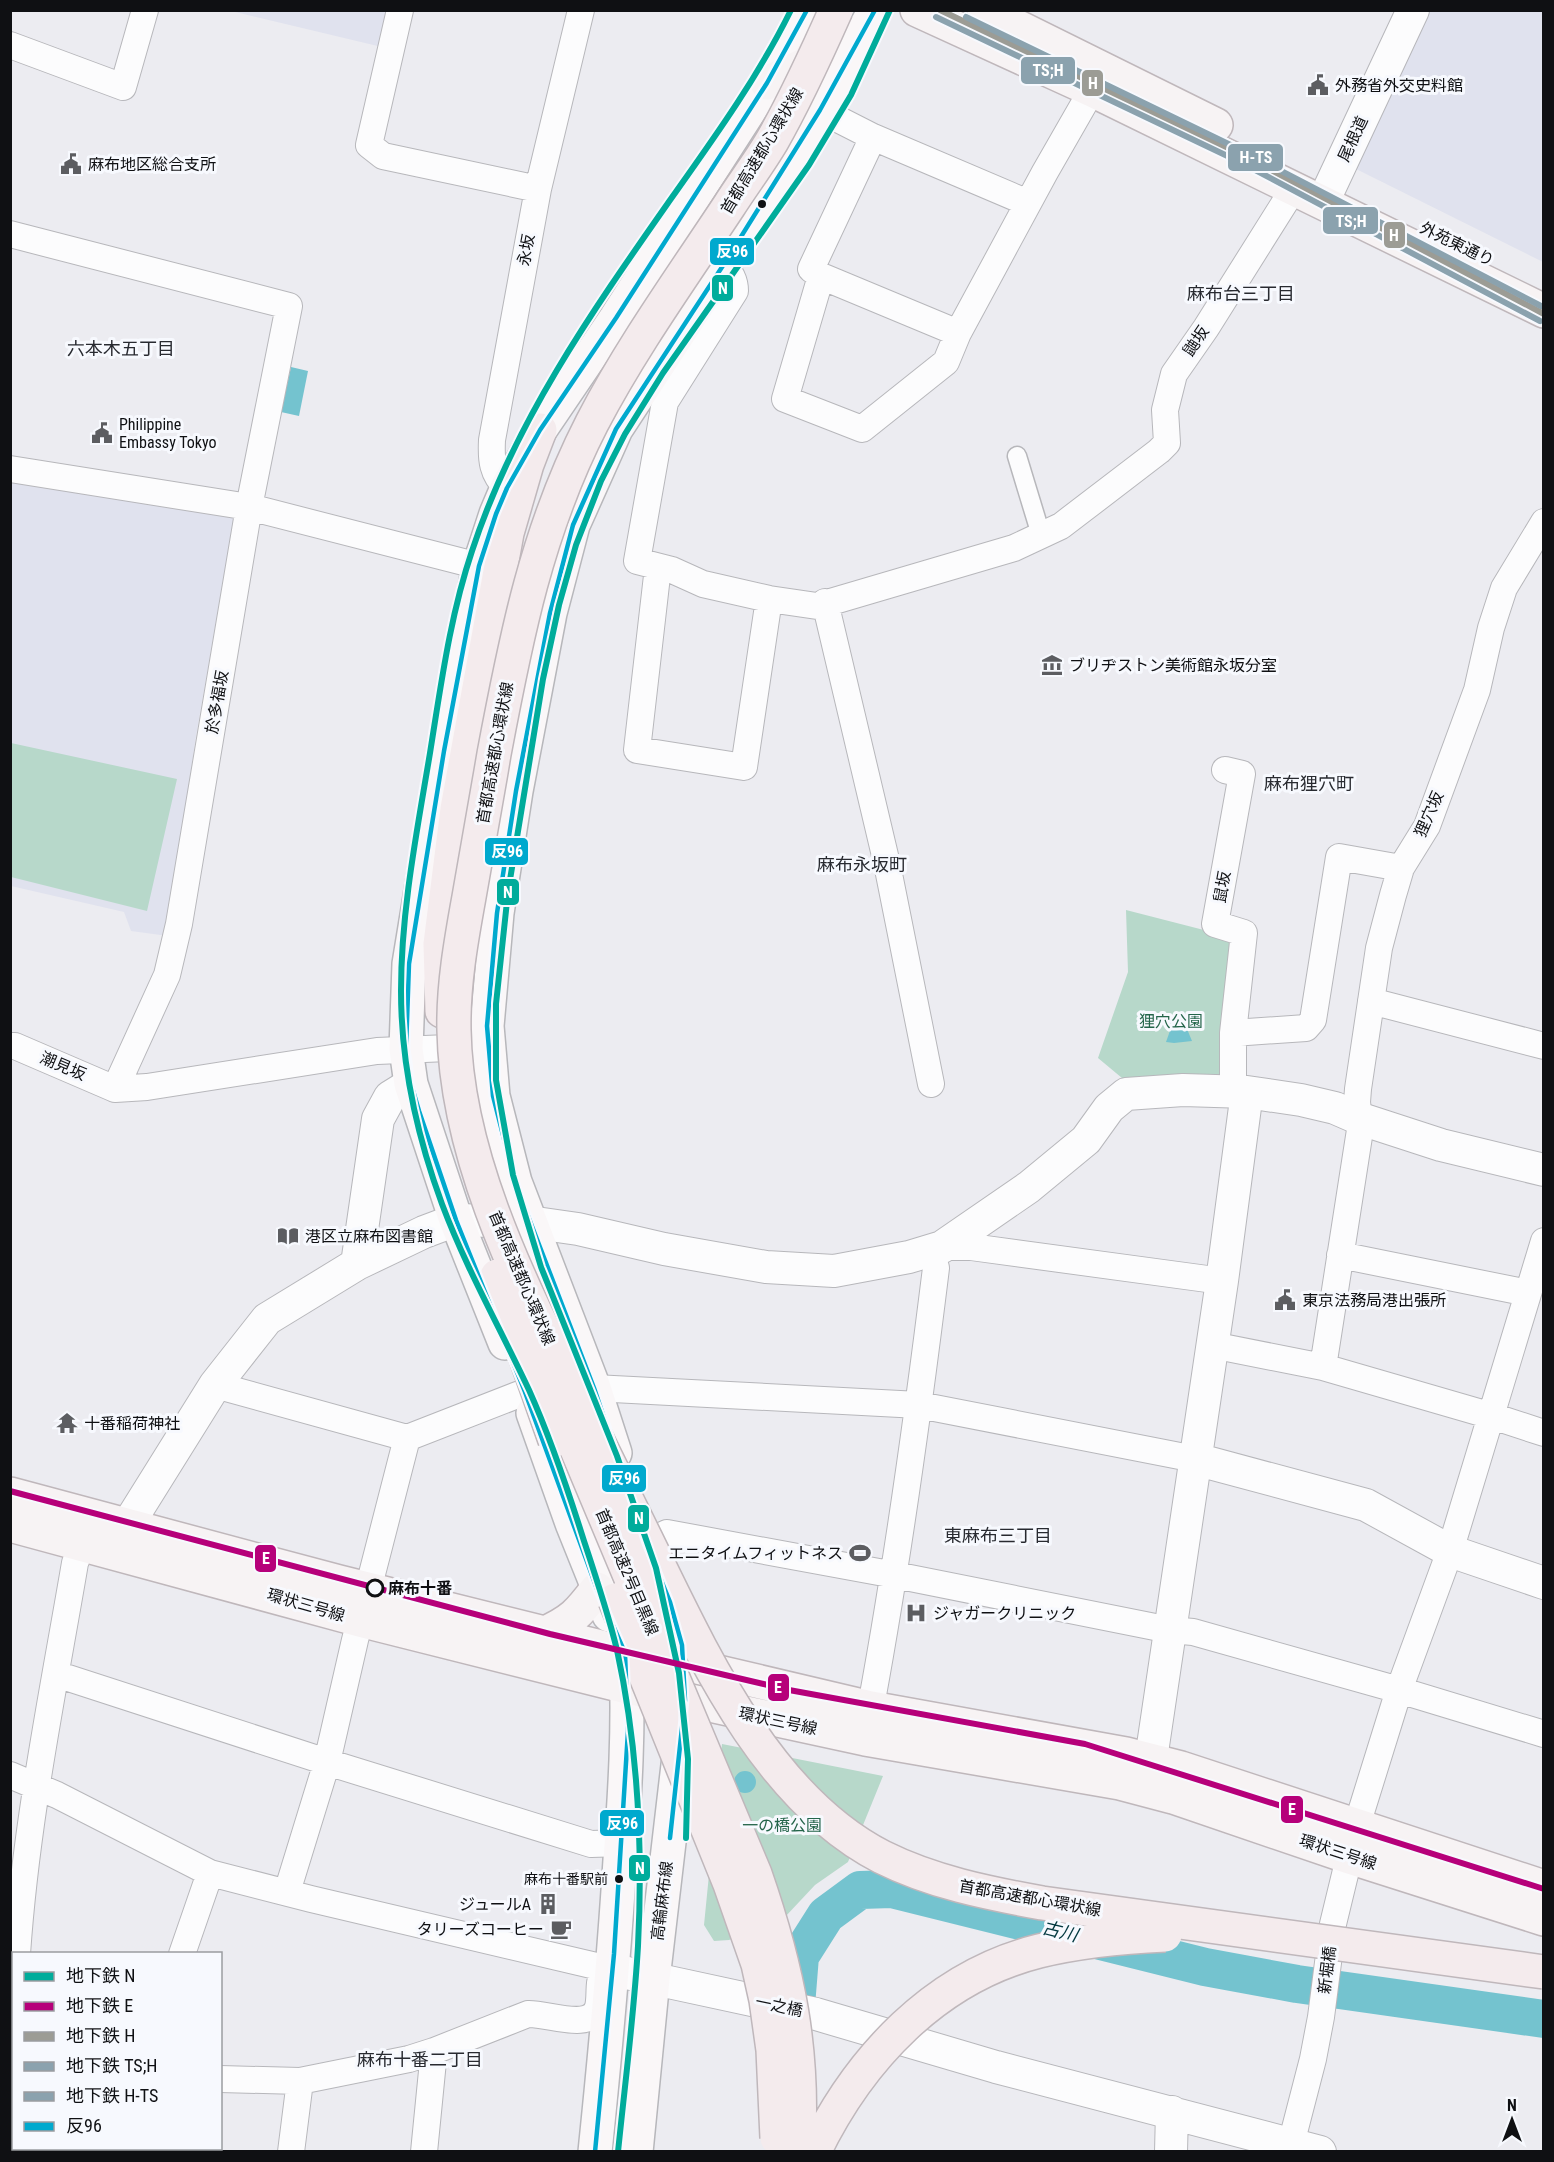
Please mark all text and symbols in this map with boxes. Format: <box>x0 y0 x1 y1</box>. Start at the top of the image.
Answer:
line badge: TS;H <box>1020 56 1076 85</box>
text: TS;H <box>1032 61 1064 80</box>
line badge: H <box>1081 69 1104 97</box>
public building icon: 外務省外交史料館 <box>1306 73 1330 97</box>
text: H <box>1088 74 1098 93</box>
place label: 外務省外交史料館 <box>1335 76 1463 95</box>
street label: 首都高速都心環状線 <box>717 84 807 218</box>
street label: 尾根道 <box>1334 113 1372 165</box>
line badge: H-TS <box>1227 143 1284 172</box>
text: H-TS <box>1240 148 1273 167</box>
public building icon: 麻布地区総合支所 <box>59 152 83 176</box>
place label: 麻布地区総合支所 <box>88 155 216 174</box>
unlabelled marker <box>756 198 768 210</box>
line badge: TS;H <box>1322 206 1379 235</box>
text: TS;H <box>1335 212 1367 231</box>
street label: 外苑東通り <box>1417 218 1497 270</box>
line badge: H <box>1383 221 1406 249</box>
text: H <box>1389 226 1399 245</box>
street label: 永坂 <box>514 233 538 267</box>
line badge: 反96 <box>709 237 755 266</box>
text: 反96 <box>716 242 748 261</box>
line badge: N <box>711 274 734 302</box>
text: N <box>718 279 728 298</box>
district label: 麻布台三丁目 <box>1187 283 1295 304</box>
street label: 鼬坂 <box>1179 322 1213 360</box>
district label: 六本木五丁目 <box>67 338 175 359</box>
place label: Philippine Embassy Tokyo <box>119 415 217 452</box>
public building icon: Philippine Embassy Tokyo <box>90 421 114 445</box>
museum icon: ブリヂストン美術館永坂分室 <box>1040 653 1064 677</box>
place label: ブリヂストン美術館永坂分室 <box>1069 656 1277 675</box>
street label: 於多福坂 <box>202 669 232 735</box>
street label: 首都高速都心環状線 <box>473 680 517 826</box>
district label: 麻布狸穴町 <box>1264 773 1354 794</box>
street label: 狸穴坂 <box>1411 788 1447 840</box>
line badge: 反96 <box>484 837 529 866</box>
text: 反96 <box>491 842 523 861</box>
district label: 麻布永坂町 <box>817 854 907 875</box>
street label: 鼠坂 <box>1210 870 1234 904</box>
line badge: N <box>496 878 520 906</box>
text: N <box>503 883 513 902</box>
park label: 狸穴公園 <box>1139 1012 1203 1031</box>
street label: 潮見坂 <box>37 1048 89 1084</box>
street label: 首都高速都心環状線 <box>485 1208 559 1348</box>
library icon: 港区立麻布図書館 <box>276 1224 300 1248</box>
place label: 港区立麻布図書館 <box>305 1227 433 1246</box>
public building icon: 東京法務局港出張所 <box>1273 1288 1297 1312</box>
place label: 東京法務局港出張所 <box>1302 1291 1446 1310</box>
temple icon: 十番稲荷神社 <box>55 1411 79 1435</box>
place label: 十番稲荷神社 <box>84 1414 180 1433</box>
line badge: 反96 <box>601 1464 647 1493</box>
text: 反96 <box>608 1469 640 1488</box>
line badge: N <box>627 1504 650 1533</box>
street label: 首都高速2号目黒線 <box>592 1506 662 1638</box>
text: N <box>634 1509 644 1528</box>
district label: 東麻布三丁目 <box>944 1525 1052 1546</box>
sports icon: エニタイムフィットネス <box>848 1541 872 1565</box>
line badge: E <box>254 1544 277 1573</box>
place label: エニタイムフィットネス <box>669 1544 843 1563</box>
text: E <box>262 1549 270 1568</box>
marker: 麻布十番 <box>366 1579 384 1597</box>
place label: 麻布十番 <box>388 1579 452 1598</box>
street label: 環状三号線 <box>265 1585 347 1625</box>
hospital icon: ジャガークリニック <box>904 1601 928 1625</box>
place label: ジャガークリニック <box>933 1604 1076 1623</box>
line badge: E <box>767 1673 790 1702</box>
text: E <box>774 1678 782 1697</box>
street label: 環状三号線 <box>737 1703 819 1739</box>
line badge: E <box>1280 1795 1304 1824</box>
text: E <box>1288 1800 1296 1819</box>
line badge: 反96 <box>599 1809 645 1837</box>
text: 反96 <box>606 1814 638 1833</box>
park label: 一の橋公園 <box>742 1816 822 1835</box>
street label: 環状三号線 <box>1297 1831 1379 1873</box>
line badge: N <box>628 1854 651 1882</box>
text: N <box>635 1859 645 1878</box>
street label: 高輪麻布線 <box>648 1860 676 1942</box>
place label: 麻布十番駅前 <box>524 1871 608 1887</box>
marker: 麻布十番駅前 <box>613 1873 625 1885</box>
street label: 首都高速都心環状線 <box>957 1876 1103 1920</box>
building icon: ジュールA <box>536 1892 560 1916</box>
place label: ジュールA <box>459 1895 531 1914</box>
water label: 古川 <box>1040 1916 1082 1946</box>
cafe icon: タリーズコーヒー <box>549 1917 573 1941</box>
place label: タリーズコーヒー <box>417 1920 544 1939</box>
street label: 新堀橋 <box>1315 1945 1339 1995</box>
legend <box>12 1952 222 2150</box>
text: 地下鉄 N <box>66 1965 135 1986</box>
street label: 一之橋 <box>754 1992 804 2020</box>
text: 地下鉄 E <box>66 1995 133 2016</box>
text: 地下鉄 H <box>66 2025 135 2046</box>
district label: 麻布十番二丁目 <box>357 2049 483 2070</box>
text: 地下鉄 TS;H <box>66 2055 158 2076</box>
text: 地下鉄 H-TS <box>66 2085 158 2106</box>
north arrow <box>1482 2090 1542 2150</box>
text: N <box>1507 2096 1517 2115</box>
text: 反96 <box>66 2115 102 2136</box>

